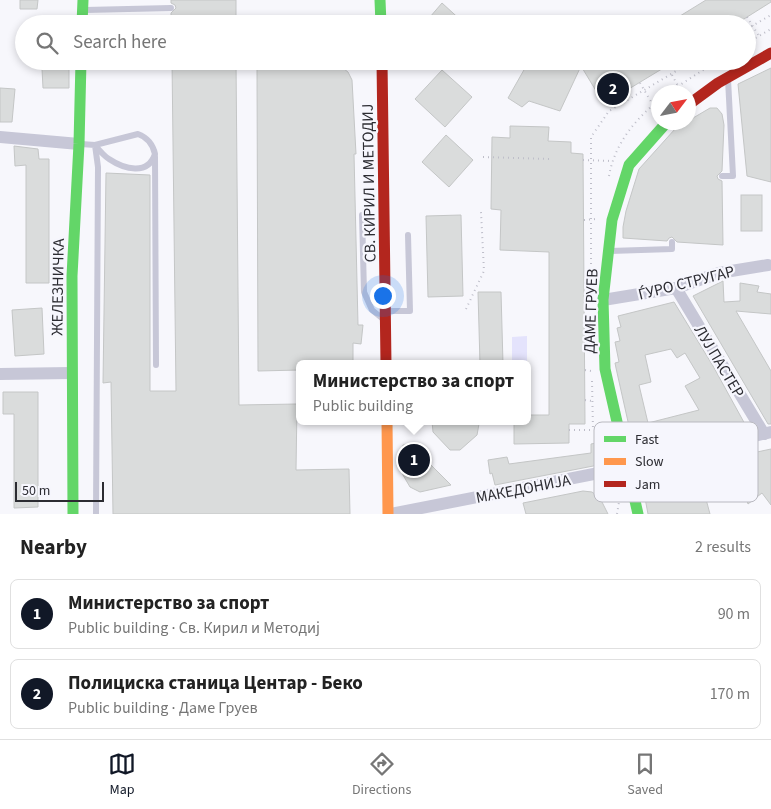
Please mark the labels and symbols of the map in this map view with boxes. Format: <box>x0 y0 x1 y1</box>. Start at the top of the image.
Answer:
pin: 2 <box>597 70 629 108</box>
north arrow <box>651 85 696 130</box>
street label: СВ. КИРИЛ И МЕТОДИЈ <box>357 103 381 263</box>
street label: ЖЕЛЕЗНИЧКА <box>46 238 70 336</box>
street label: ЃУРО СТРУГАР <box>636 260 737 306</box>
street label: ДАМЕ ГРУЕВ <box>579 268 603 354</box>
your location <box>370 283 396 309</box>
street label: ЛУЈ ПАСТЕР <box>689 321 749 402</box>
legend <box>594 422 758 502</box>
text: Fast <box>635 430 659 450</box>
pin: 1 <box>398 441 430 479</box>
text: Slow <box>635 452 664 472</box>
street label: МАКЕДОНИЈА <box>474 469 573 509</box>
text: Jam <box>635 475 660 495</box>
scale bar <box>15 479 104 502</box>

